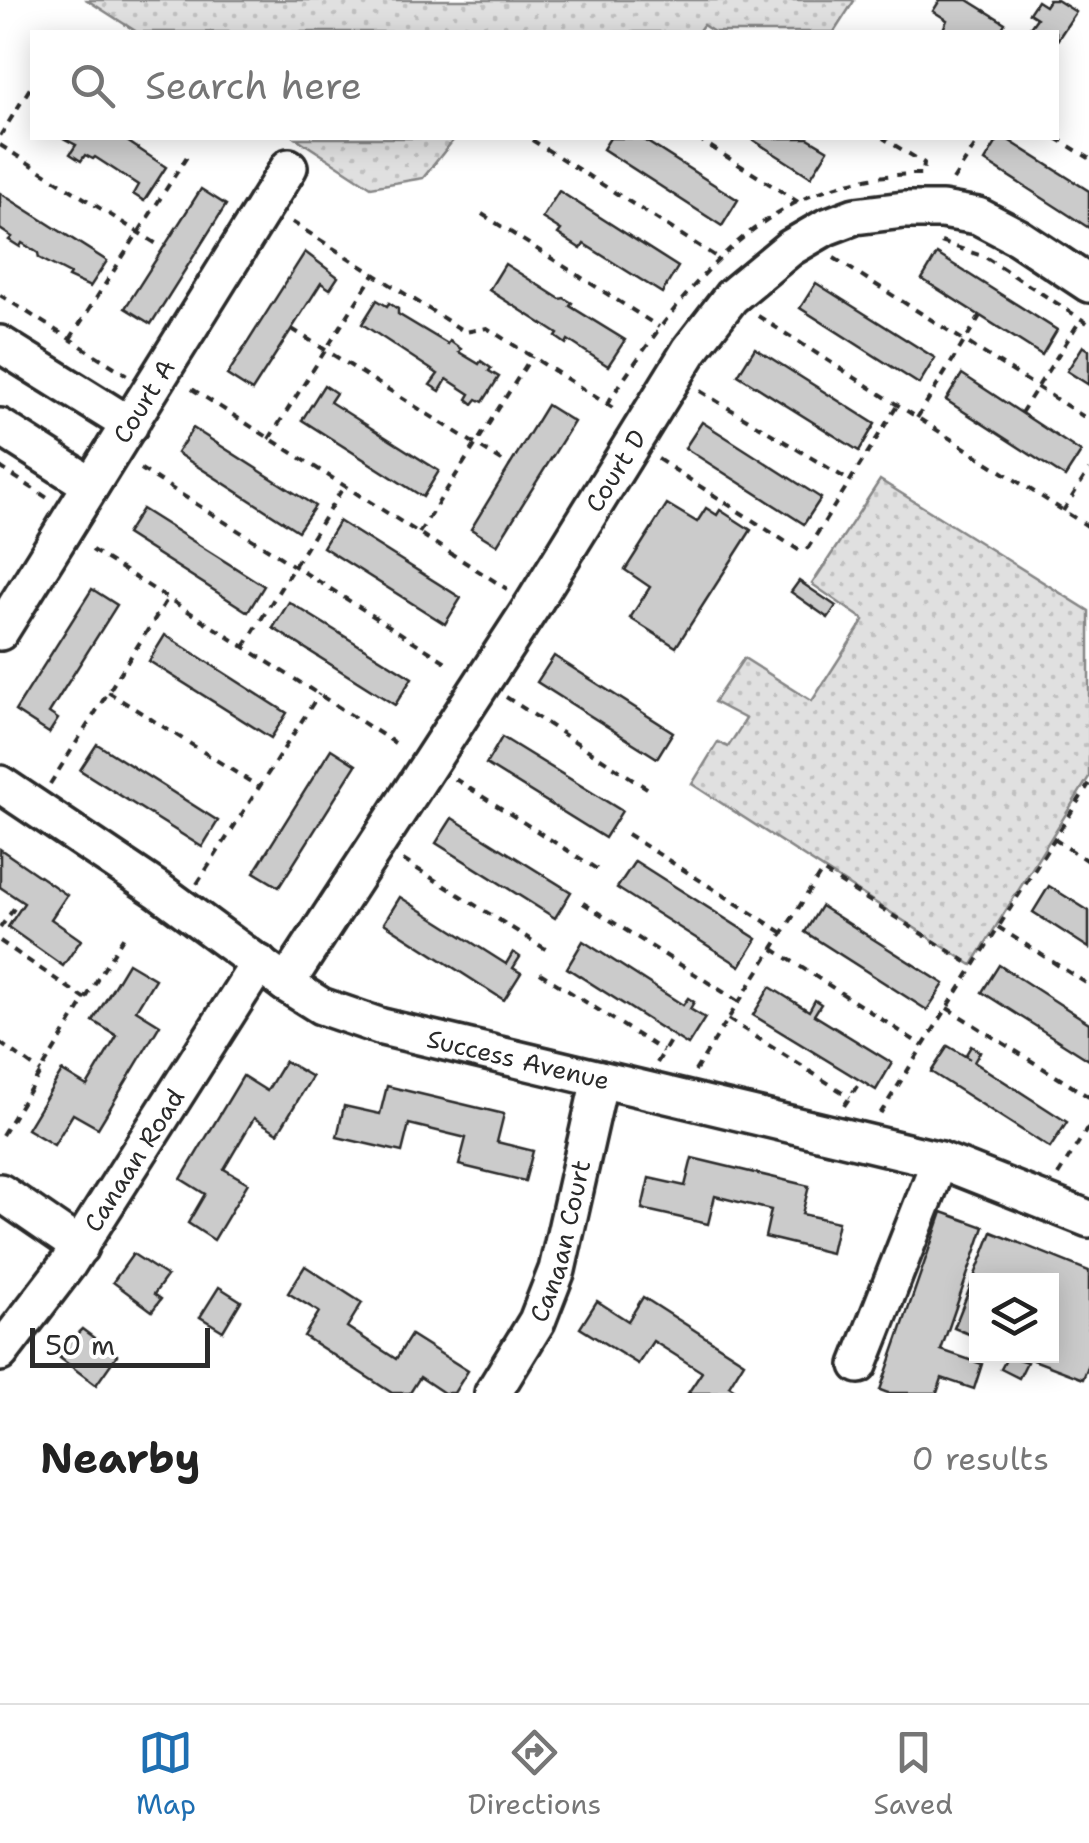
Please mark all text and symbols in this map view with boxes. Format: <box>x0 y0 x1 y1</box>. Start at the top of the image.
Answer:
search box <box>30 30 1059 140</box>
icon: search <box>65 58 120 113</box>
text: Search here <box>145 60 362 111</box>
street label: Court A <box>105 353 183 449</box>
street label: Court D <box>577 423 654 518</box>
street label: Success Avenue <box>424 1021 613 1098</box>
street label: Canaan Road <box>76 1082 192 1238</box>
street label: Canaan Court <box>521 1157 598 1327</box>
map controls <box>969 1273 1059 1363</box>
button: layers <box>969 1273 1059 1363</box>
scale bar <box>30 1323 210 1368</box>
text: 50 m <box>45 1326 115 1364</box>
text: Nearby <box>40 1430 200 1486</box>
text: 0 results <box>912 1437 1049 1480</box>
tab: Map <box>136 1725 196 1823</box>
tab: Directions <box>468 1725 601 1823</box>
tab: Saved <box>873 1725 953 1823</box>

